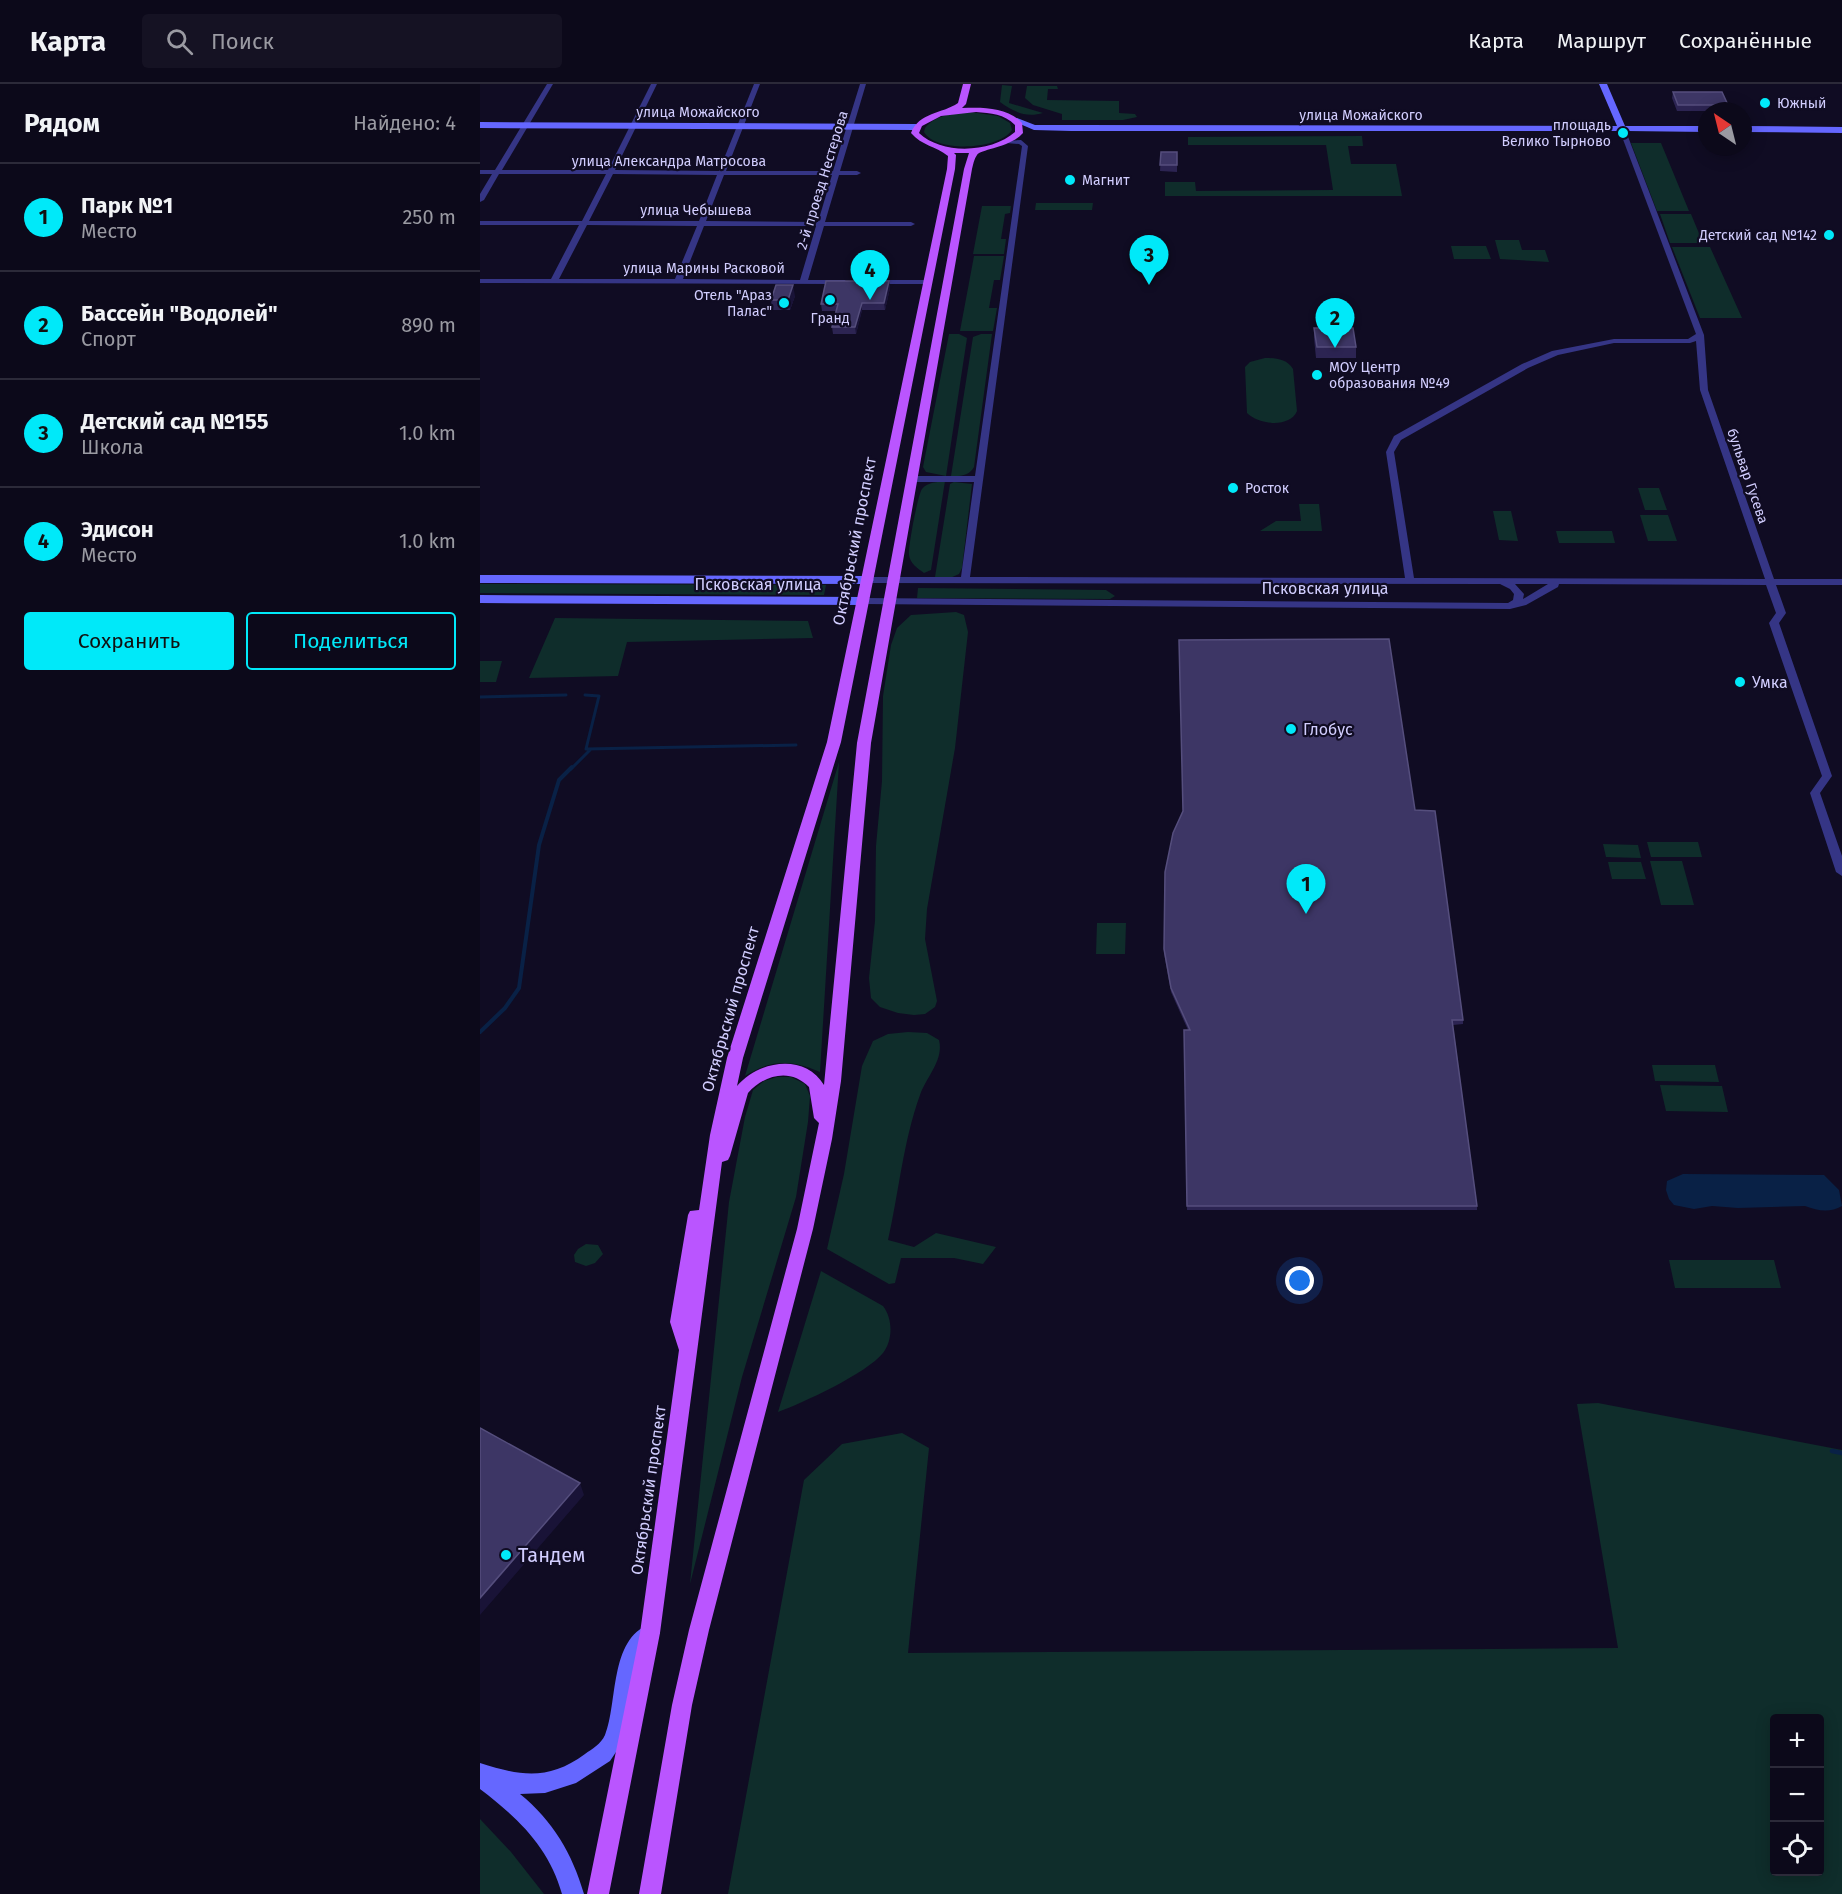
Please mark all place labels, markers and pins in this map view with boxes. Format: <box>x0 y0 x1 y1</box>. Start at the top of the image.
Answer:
place label: Южный <box>1777 95 1827 112</box>
marker: Южный <box>1758 96 1772 110</box>
place label: площадь Велико Тырново <box>1502 117 1611 150</box>
marker: площадь Велико Тырново <box>1616 126 1630 140</box>
place label: Магнит <box>1082 172 1130 189</box>
marker: Магнит <box>1063 173 1077 187</box>
place label: Детский сад №142 <box>1698 227 1817 244</box>
marker: Детский сад №142 <box>1822 228 1836 242</box>
pin: 3 <box>1130 236 1168 285</box>
pin: 4 <box>850 250 890 300</box>
place label: Отель "Араз Палас" <box>694 287 772 320</box>
marker: Гранд <box>823 293 837 307</box>
marker: Отель "Араз Палас" <box>777 296 791 310</box>
pin: 2 <box>1316 298 1354 348</box>
place label: Гранд <box>810 310 850 327</box>
place label: МОУ Центр образования №49 <box>1329 359 1450 392</box>
marker: МОУ Центр образования №49 <box>1310 368 1324 382</box>
place label: Росток <box>1245 480 1290 497</box>
marker: Росток <box>1226 481 1240 495</box>
place label: Умка <box>1752 673 1788 692</box>
marker: Умка <box>1733 675 1747 689</box>
place label: Глобус <box>1303 720 1353 739</box>
marker: Глобус <box>1284 722 1298 736</box>
pin: 1 <box>1286 864 1326 914</box>
place label: Тандем <box>518 1543 586 1567</box>
marker: Тандем <box>499 1548 513 1562</box>

